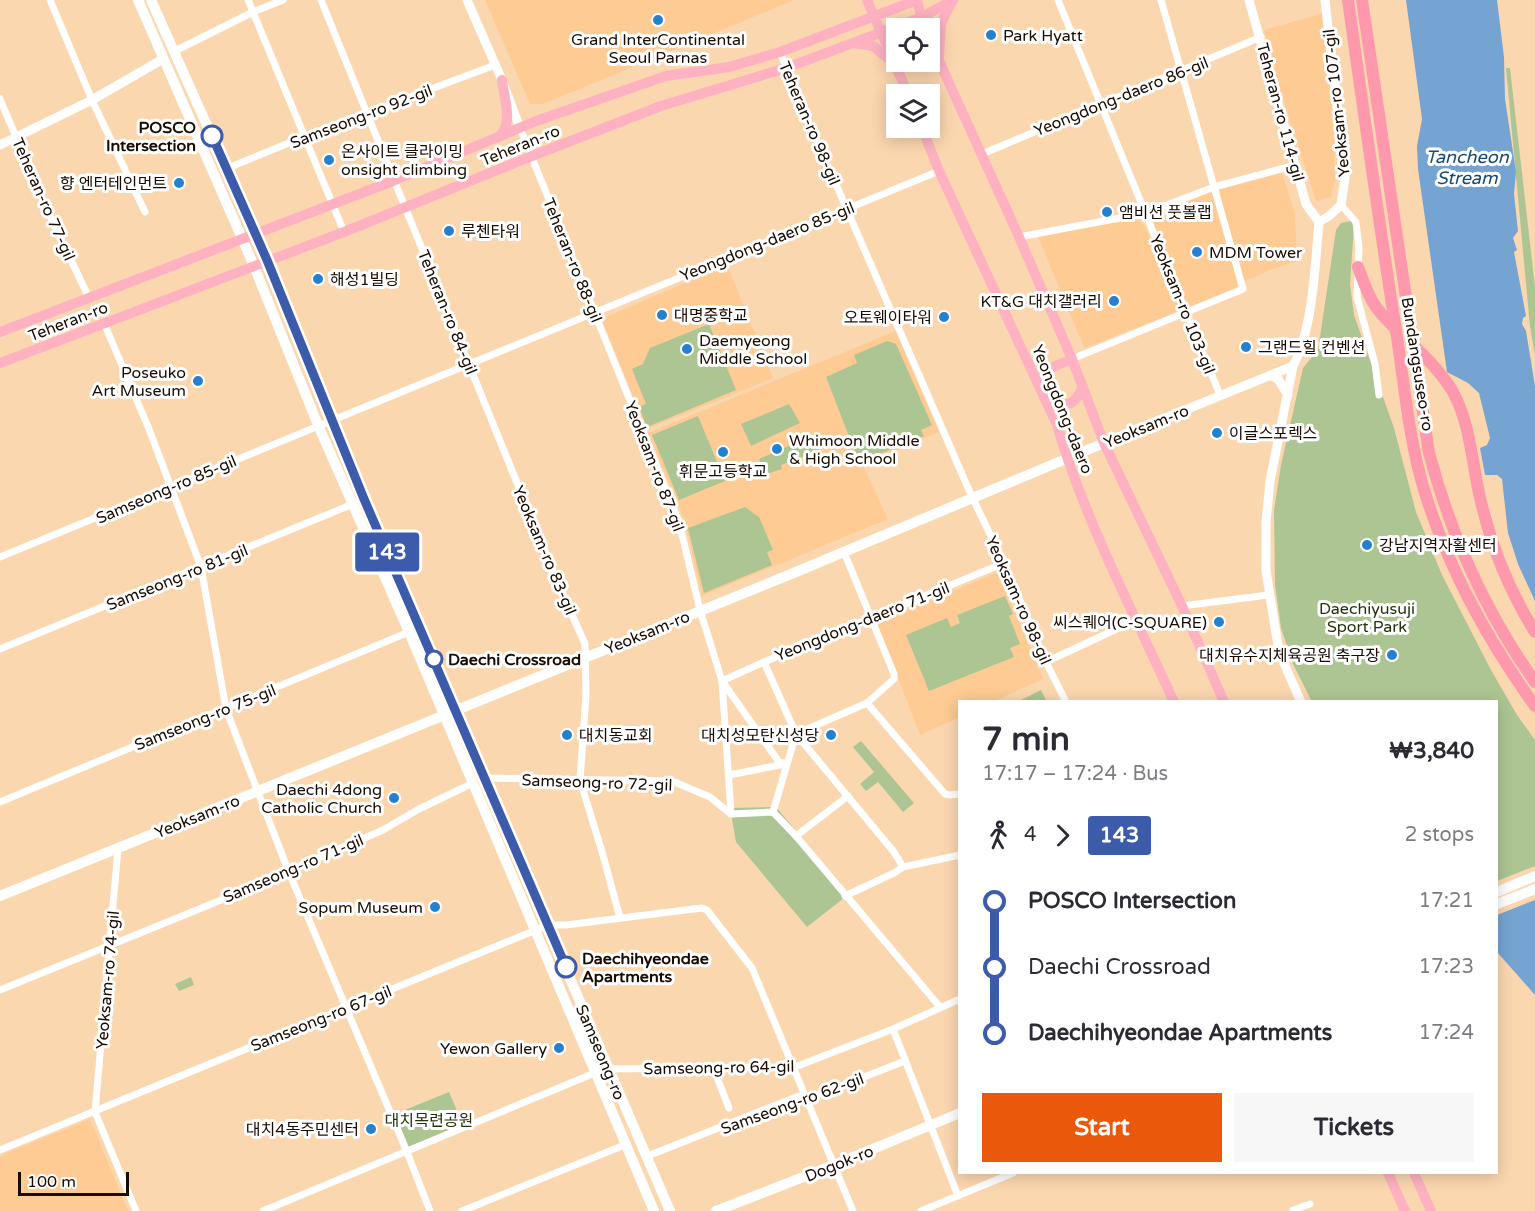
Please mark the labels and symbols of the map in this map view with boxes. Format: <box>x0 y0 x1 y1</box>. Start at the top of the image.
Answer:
marker: Grand InterContinental Seoul Parnas <box>651 13 665 27</box>
place label: Park Hyatt <box>1003 26 1083 46</box>
marker: Park Hyatt <box>984 28 998 42</box>
street label: Yeoksam-ro 107-gil <box>1319 28 1355 178</box>
place label: Grand InterContinental Seoul Parnas <box>571 30 745 68</box>
street label: Teheran-ro 114-gil <box>1252 41 1308 184</box>
street label: Yeongdong-daero 86-gil <box>1031 53 1212 141</box>
street label: Teheran-ro 98-gil <box>774 59 844 188</box>
street label: Samseong-ro 92-gil <box>287 81 435 153</box>
place label: POSCO Intersection <box>106 118 196 156</box>
street label: Teheran-ro <box>478 121 563 171</box>
marker: POSCO Intersection <box>201 125 223 147</box>
street label: Teheran-ro 77-gil <box>7 135 79 264</box>
place label: 온사이트 클라이밍 onsight climbing <box>341 142 467 180</box>
water label: Tancheon Stream <box>1425 146 1510 189</box>
marker: 온사이트 클라이밍 onsight climbing <box>322 153 336 167</box>
place label: 향 엔터테인먼트 <box>60 174 167 194</box>
marker: 향 엔터테인먼트 <box>172 176 186 190</box>
street label: Teheran-ro 88-gil <box>538 195 606 326</box>
street label: Yeongdong-daero 85-gil <box>677 198 858 286</box>
place label: 앰비션 풋볼랩 <box>1119 203 1211 223</box>
marker: 앰비션 풋볼랩 <box>1100 205 1114 219</box>
place label: 루첸타워 <box>461 222 520 242</box>
marker: 루첸타워 <box>442 224 456 238</box>
street label: Yeoksam-ro 103-gil <box>1145 232 1219 377</box>
place label: MDM Tower <box>1209 243 1303 263</box>
marker: MDM Tower <box>1190 245 1204 259</box>
street label: Teheran-ro 84-gil <box>413 247 481 378</box>
place label: 해성1빌딩 <box>330 270 399 290</box>
marker: 해성1빌딩 <box>311 272 325 286</box>
place label: KT&G 대치갤러리 <box>981 292 1102 312</box>
marker: KT&G 대치갤러리 <box>1107 294 1121 308</box>
street label: Bundangsuseo-ro <box>1397 296 1437 433</box>
street label: Teheran-ro <box>26 298 111 346</box>
place label: 대명중학교 <box>674 306 748 326</box>
marker: 대명중학교 <box>655 308 669 322</box>
place label: 오토웨이타워 <box>844 308 932 328</box>
marker: 오토웨이타워 <box>937 310 951 324</box>
place label: Daemyeong Middle School <box>699 331 807 369</box>
place label: 그랜드힐 컨벤션 <box>1258 338 1365 358</box>
marker: 그랜드힐 컨벤션 <box>1239 340 1253 354</box>
marker: Daemyeong Middle School <box>680 342 694 356</box>
street label: Yeongdong-daero <box>1027 342 1097 477</box>
place label: Poseuko Art Museum <box>92 363 186 401</box>
marker: Poseuko Art Museum <box>191 374 205 388</box>
street label: Yeoksam-ro 87-gil <box>620 398 688 535</box>
street label: Yeoksam-ro <box>1101 401 1192 453</box>
place label: 이글스포렉스 <box>1229 424 1317 444</box>
marker: 이글스포렉스 <box>1210 426 1224 440</box>
place label: Whimoon Middle & High School <box>789 431 919 469</box>
marker: Whimoon Middle & High School <box>770 442 784 456</box>
marker: 휘문고등학교 <box>716 445 730 459</box>
street label: Samseong-ro 85-gil <box>93 451 240 529</box>
place label: 휘문고등학교 <box>679 462 767 482</box>
street label: Yeoksam-ro 83-gil <box>508 483 580 618</box>
line badge: 143 <box>352 532 422 572</box>
street label: Yeoksam-ro 98-gil <box>981 533 1055 668</box>
place label: 강남지역자활센터 <box>1379 536 1497 556</box>
marker: 강남지역자활센터 <box>1360 538 1374 552</box>
street label: Samseong-ro 81-gil <box>104 540 251 615</box>
street label: Yeongdong-daero 71-gil <box>772 578 953 666</box>
park label: Daechiyusuji Sport Park <box>1319 599 1415 637</box>
street label: Yeoksam-ro <box>602 607 693 659</box>
place label: 씨스퀘어(C-SQUARE) <box>1053 613 1207 633</box>
marker: 씨스퀘어(C-SQUARE) <box>1212 615 1226 629</box>
place label: 대치유수지체육공원 축구장 <box>1199 646 1380 666</box>
marker: 대치유수지체육공원 축구장 <box>1385 648 1399 662</box>
marker: Daechi Crossroad <box>425 650 443 668</box>
place label: Daechi Crossroad <box>448 650 581 670</box>
street label: Samseong-ro 75-gil <box>132 680 279 755</box>
place label: 대치동교회 <box>579 726 653 746</box>
place label: 대치성모탄신성당 <box>701 726 819 746</box>
marker: 대치동교회 <box>560 728 574 742</box>
marker: 대치성모탄신성당 <box>824 728 838 742</box>
street label: Samseong-ro 72-gil <box>521 770 673 796</box>
place label: Daechi 4dong Catholic Church <box>261 780 382 818</box>
street label: Yeoksam-ro <box>152 791 243 843</box>
marker: Daechi 4dong Catholic Church <box>387 791 401 805</box>
street label: Samseong-ro 71-gil <box>220 830 367 908</box>
place label: Sopum Museum <box>299 898 423 918</box>
marker: Sopum Museum <box>428 900 442 914</box>
street label: Yeoksam-ro 74-gil <box>92 910 124 1050</box>
place label: Daechihyeondae Apartments <box>582 949 709 987</box>
marker: Daechihyeondae Apartments <box>555 956 577 978</box>
street label: Samseong-ro 67-gil <box>248 981 395 1056</box>
street label: Samseong-ro <box>571 1002 629 1103</box>
place label: Yewon Gallery <box>440 1039 547 1059</box>
marker: Yewon Gallery <box>552 1041 566 1055</box>
street label: Samseong-ro 64-gil <box>643 1057 795 1079</box>
street label: Samseong-ro 62-gil <box>718 1069 867 1139</box>
park label: 대치목련공원 <box>385 1111 473 1131</box>
place label: 대치4동주민센터 <box>246 1120 359 1140</box>
marker: 대치4동주민센터 <box>364 1122 378 1136</box>
street label: Dogok-ro <box>802 1141 877 1187</box>
scale bar <box>18 1169 129 1196</box>

